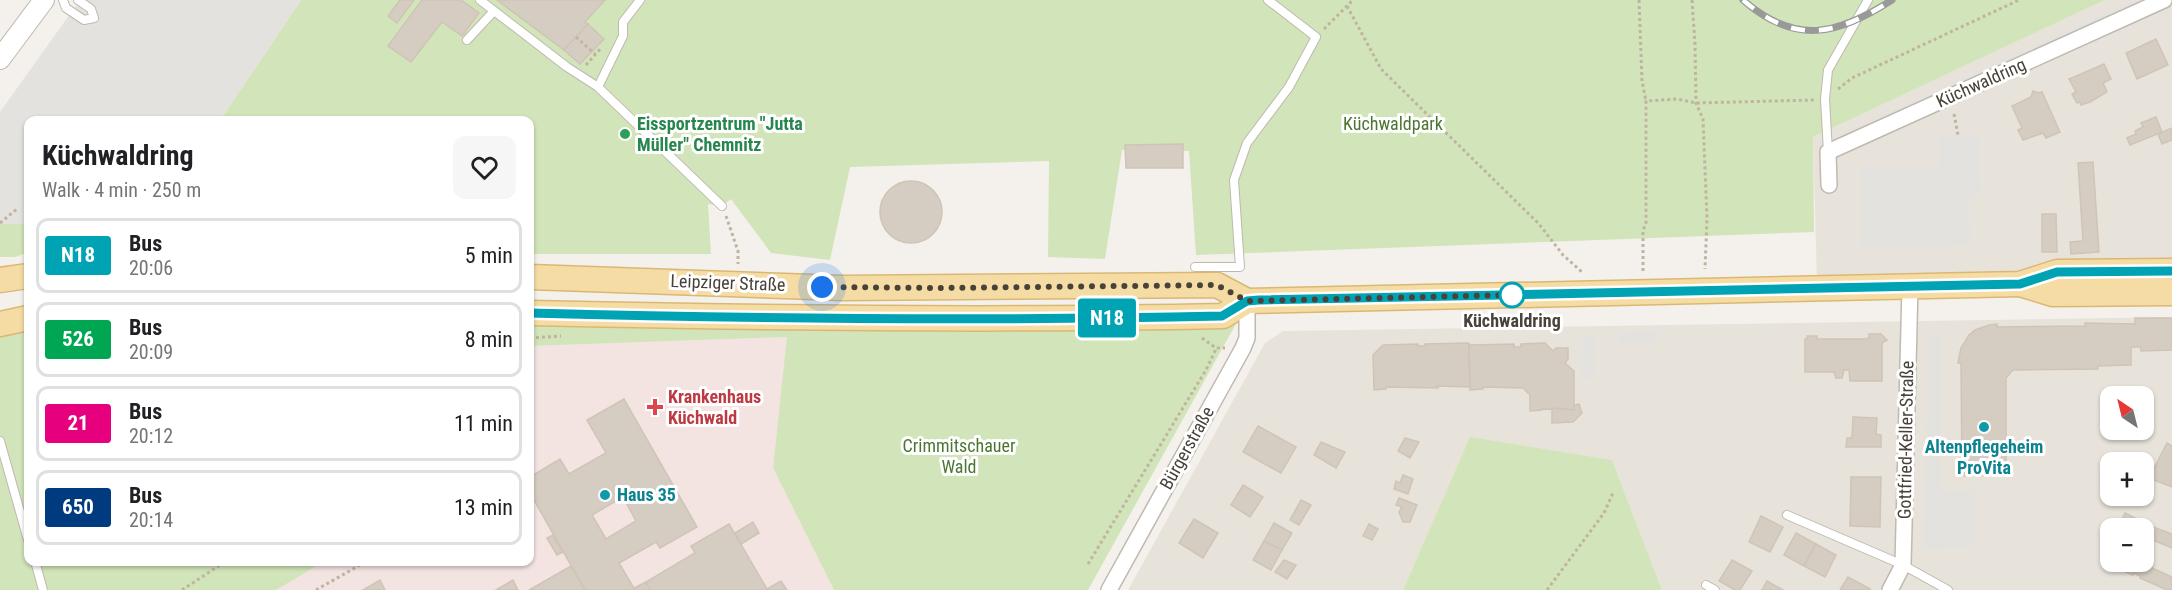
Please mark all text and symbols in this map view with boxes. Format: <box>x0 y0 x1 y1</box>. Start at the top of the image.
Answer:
street label: Küchwaldring <box>1933 53 2029 112</box>
place label: Eissportzentrum "Jutta Müller" Chemnitz <box>637 113 803 155</box>
park label: Küchwaldpark <box>1343 113 1443 134</box>
marker: Eissportzentrum "Jutta Müller" Chemnitz <box>618 127 632 141</box>
button: heart <box>453 136 516 199</box>
text: Küchwaldring <box>42 139 194 172</box>
text: Walk · 4 min · 250 m <box>42 178 201 202</box>
text: Bus <box>129 231 162 256</box>
text: N18 <box>61 243 95 267</box>
text: 5 min <box>465 243 513 268</box>
text: 20:06 <box>129 256 173 280</box>
street label: Leipziger Straße <box>670 270 786 295</box>
your location <box>807 272 837 302</box>
marker: Küchwaldring <box>1499 282 1525 308</box>
line badge: N18 <box>1072 298 1142 338</box>
text: N18 <box>1090 306 1124 330</box>
place label: Küchwaldring <box>1463 310 1561 331</box>
text: Bus <box>129 315 162 340</box>
text: 526 <box>62 327 94 351</box>
text: 8 min <box>465 327 513 352</box>
text: 20:09 <box>129 340 173 364</box>
street label: Gottfried-Keller-Straße <box>1894 361 1917 519</box>
place label: Krankenhaus Küchwald <box>668 386 761 428</box>
north arrow <box>2100 386 2154 440</box>
map controls <box>2100 386 2154 572</box>
marker: Krankenhaus Küchwald <box>646 398 664 416</box>
text: Bus <box>129 399 162 424</box>
street label: Bürgerstraße <box>1155 403 1218 493</box>
text: 21 <box>67 411 89 435</box>
text: 11 min <box>454 411 513 436</box>
marker: Altenpflegeheim ProVita <box>1977 420 1991 434</box>
text: 20:12 <box>129 424 173 448</box>
park label: Crimmitschauer Wald <box>903 435 1016 477</box>
place label: Altenpflegeheim ProVita <box>1925 436 2043 478</box>
button: + <box>2100 452 2154 506</box>
text: Bus <box>129 483 162 508</box>
place label: Haus 35 <box>617 484 676 505</box>
marker: Haus 35 <box>598 488 612 502</box>
text: 650 <box>62 495 94 519</box>
text: 13 min <box>454 495 513 520</box>
text: 20:14 <box>129 508 173 532</box>
button: − <box>2100 518 2154 572</box>

